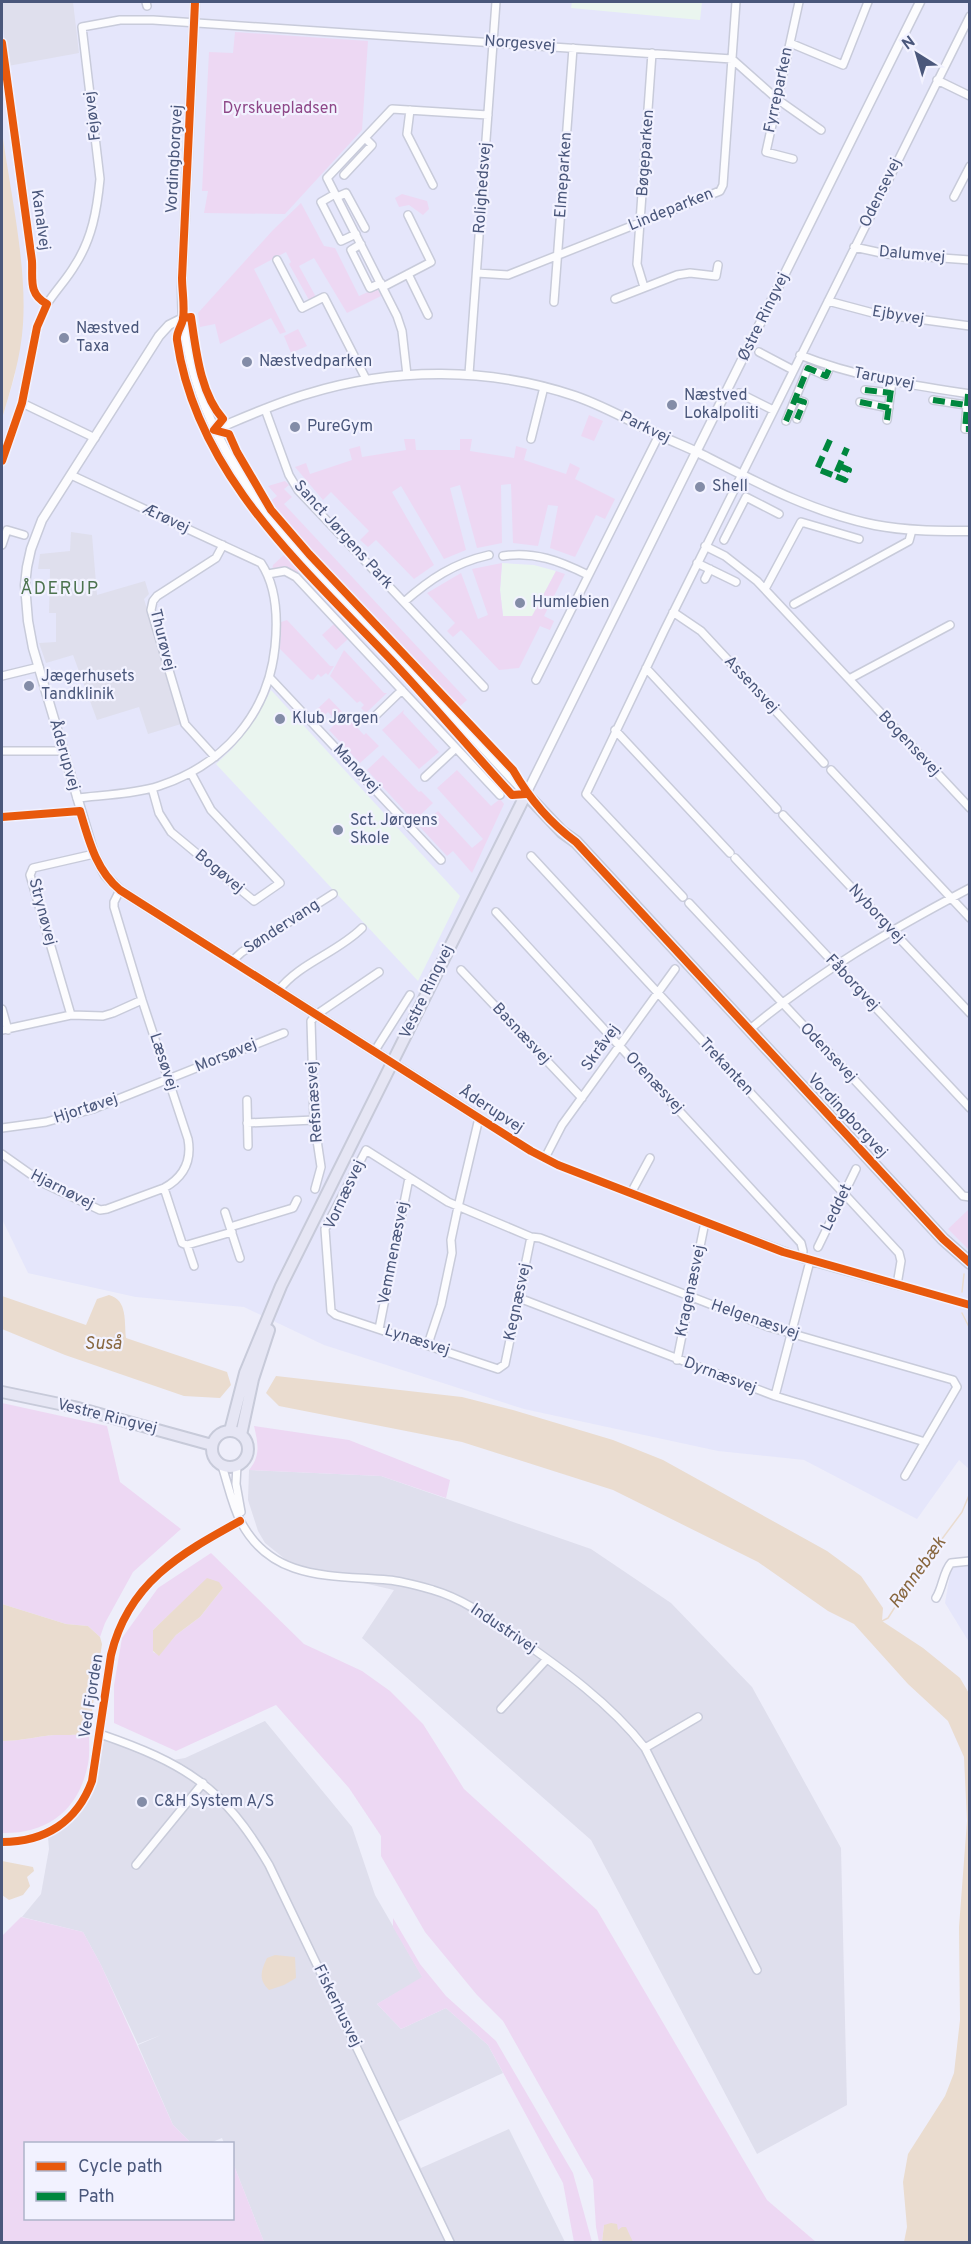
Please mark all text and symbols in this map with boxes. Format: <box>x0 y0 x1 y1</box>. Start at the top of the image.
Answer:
north arrow <box>887 24 947 84</box>
street label: Norgesvej <box>484 32 556 56</box>
text: N <box>899 32 920 55</box>
street label: Fyrreparken <box>760 45 798 135</box>
street label: Fejøvej <box>80 90 106 142</box>
park label: Dyrskuepladsen <box>223 99 337 119</box>
street label: Vordingborgvej <box>162 104 188 214</box>
street label: Bøgeparken <box>633 109 659 197</box>
street label: Elmeparken <box>551 131 577 219</box>
street label: Rolighedsvej <box>470 142 496 234</box>
street label: Odensevej <box>856 155 906 231</box>
street label: Lindeparken <box>626 184 716 236</box>
street label: Kanalvej <box>26 188 54 252</box>
street label: Dalumvej <box>878 242 946 268</box>
street label: Østre Ringvej <box>734 269 794 365</box>
street label: Ejbyvej <box>870 302 926 330</box>
place label: Næstved Taxa <box>76 319 140 357</box>
marker: Næstved Taxa <box>57 331 71 345</box>
place label: Næstvedparken <box>259 352 372 372</box>
marker: Næstvedparken <box>240 355 254 369</box>
street label: Tarupvej <box>852 363 916 395</box>
place label: Næstved Lokalpoliti <box>684 386 759 424</box>
marker: Næstved Lokalpoliti <box>665 398 679 412</box>
street label: Parkvej <box>617 407 673 449</box>
place label: PureGym <box>307 417 373 437</box>
marker: PureGym <box>288 420 302 434</box>
street label: Sanct Jørgens Park <box>289 476 397 594</box>
place label: Shell <box>712 477 748 497</box>
marker: Shell <box>693 480 707 494</box>
street label: Ærøvej <box>139 499 193 538</box>
district label: ÅDERUP <box>20 578 100 601</box>
place label: Humlebien <box>532 593 610 613</box>
marker: Humlebien <box>513 596 527 610</box>
street label: Thurøvej <box>145 607 179 673</box>
street label: Assensvej <box>719 652 783 718</box>
place label: Jægerhusets Tandklinik <box>41 667 135 705</box>
marker: Jægerhusets Tandklinik <box>22 679 36 693</box>
street label: Bogensevej <box>873 707 945 781</box>
place label: Klub Jørgen <box>292 709 379 729</box>
marker: Klub Jørgen <box>273 712 287 726</box>
street label: Åderupvej <box>44 717 85 793</box>
street label: Manøvej <box>328 740 384 798</box>
place label: Sct. Jørgens Skole <box>350 811 438 849</box>
marker: Sct. Jørgens Skole <box>331 823 345 837</box>
street label: Bogøvej <box>190 846 248 898</box>
street label: Strynøvej <box>23 876 61 948</box>
street label: Nyborgvej <box>844 880 908 948</box>
street label: Søndervang <box>240 895 324 959</box>
street label: Vestre Ringvej <box>396 942 458 1042</box>
street label: Fåborgvej <box>821 950 883 1016</box>
street label: Basnæsvej <box>487 999 555 1069</box>
street label: Odensevej <box>795 1019 861 1087</box>
street label: Skråvej <box>577 1021 625 1075</box>
street label: Læsøvej <box>144 1031 182 1093</box>
street label: Trekanten <box>694 1034 758 1100</box>
street label: Morsøvej <box>192 1035 260 1077</box>
street label: Orenæsvej <box>620 1048 688 1118</box>
street label: Refsnæsvej <box>302 1061 328 1143</box>
street label: Vordingborgvej <box>803 1069 891 1163</box>
street label: Åderupvej <box>455 1081 528 1138</box>
street label: Hjortøvej <box>51 1089 121 1129</box>
street label: Vornæsvej <box>320 1157 370 1233</box>
street label: Hjarnøvej <box>27 1165 97 1215</box>
street label: Leddet <box>817 1181 857 1235</box>
street label: Vemmenæsvej <box>374 1200 414 1306</box>
street label: Kragenæsvej <box>672 1243 710 1339</box>
street label: Kegnæsvej <box>500 1261 536 1343</box>
street label: Helgenæsvej <box>708 1296 802 1344</box>
street label: Lynæsvej <box>382 1321 452 1361</box>
water label: Suså <box>84 1333 122 1356</box>
street label: Dyrnæsvej <box>681 1353 759 1399</box>
street label: Vestre Ringvej <box>55 1395 159 1439</box>
water label: Rønnebæk <box>884 1532 952 1613</box>
street label: Industrivej <box>466 1600 540 1658</box>
street label: Ved Fjorden <box>75 1652 109 1740</box>
place label: C&H System A/S <box>154 1792 274 1812</box>
marker: C&H System A/S <box>135 1795 149 1809</box>
street label: Fiskerhusvej <box>308 1961 366 2051</box>
legend <box>24 2142 234 2220</box>
text: Cycle path <box>78 2156 163 2179</box>
text: Path <box>78 2186 115 2209</box>

